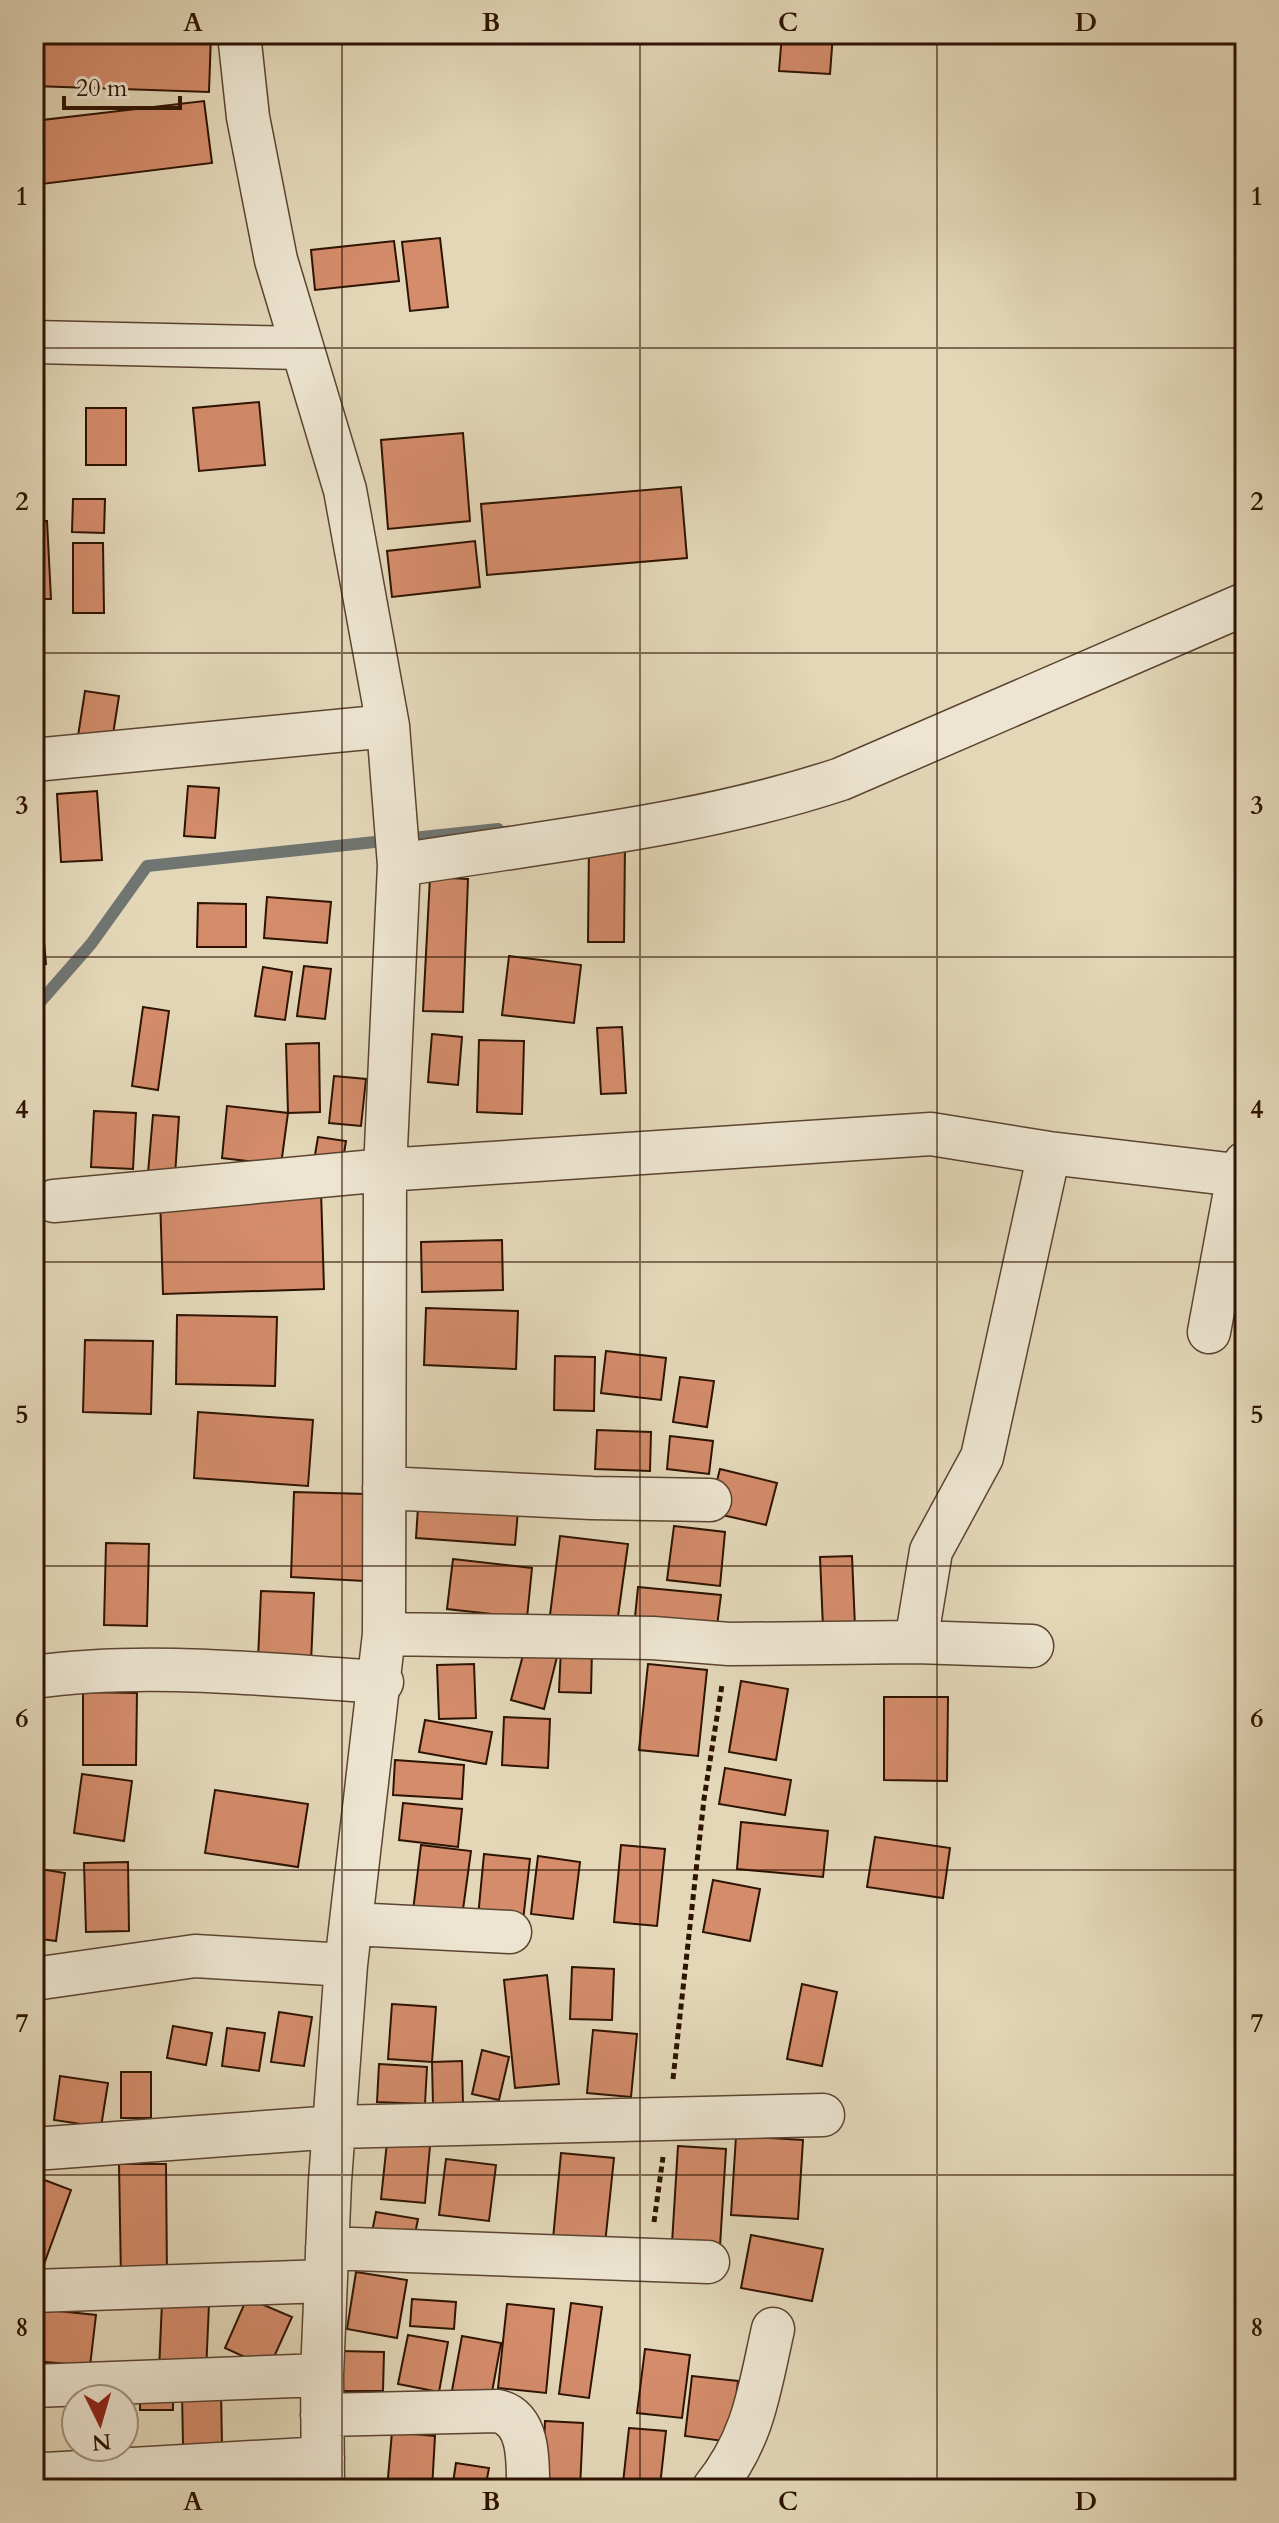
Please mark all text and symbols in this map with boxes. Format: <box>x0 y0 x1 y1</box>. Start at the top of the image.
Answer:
text: A <box>183 5 203 40</box>
text: B <box>482 5 500 40</box>
text: C <box>778 5 798 40</box>
text: D <box>1075 5 1097 40</box>
scale bar <box>64 60 180 110</box>
text: 20 m <box>76 72 128 105</box>
text: 1 <box>15 179 29 214</box>
text: 1 <box>1250 179 1264 214</box>
text: 2 <box>15 484 29 519</box>
text: 2 <box>1250 484 1264 519</box>
text: 3 <box>15 788 29 823</box>
text: 3 <box>1250 788 1264 823</box>
text: 4 <box>15 1092 29 1127</box>
text: 4 <box>1250 1092 1264 1127</box>
text: 5 <box>15 1397 29 1432</box>
text: 5 <box>1250 1397 1264 1432</box>
text: 6 <box>15 1701 29 1736</box>
text: 6 <box>1250 1701 1264 1736</box>
text: 7 <box>15 2006 29 2041</box>
text: 7 <box>1250 2006 1264 2041</box>
text: 8 <box>15 2310 29 2345</box>
text: 8 <box>1250 2310 1264 2345</box>
north arrow <box>60 2383 140 2463</box>
text: N <box>91 2426 112 2458</box>
text: A <box>183 2484 203 2519</box>
text: B <box>482 2484 500 2519</box>
text: C <box>778 2484 798 2519</box>
text: D <box>1075 2484 1097 2519</box>

